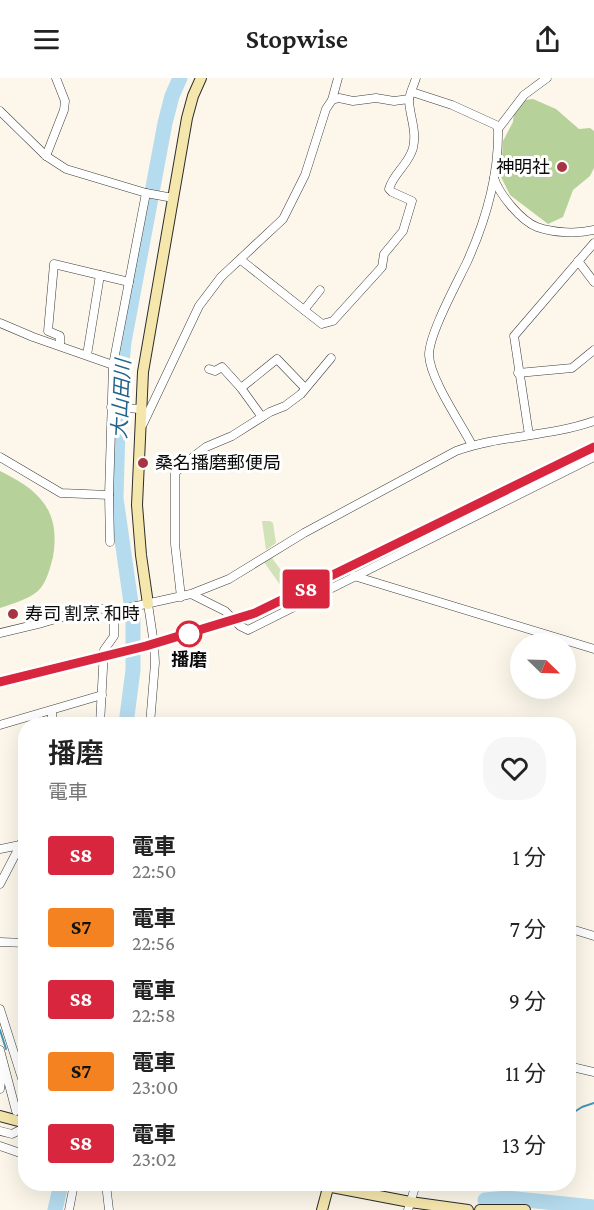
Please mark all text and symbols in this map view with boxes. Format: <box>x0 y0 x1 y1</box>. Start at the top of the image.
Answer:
icon: menu <box>30 23 63 56</box>
icon: share <box>531 23 564 56</box>
text: Stopwise <box>246 24 348 54</box>
place label: 神明社 <box>496 157 550 177</box>
marker: 神明社 <box>555 160 569 174</box>
water label: 大山田川 <box>108 356 134 440</box>
place label: 桑名播磨郵便局 <box>155 453 281 473</box>
marker: 桑名播磨郵便局 <box>136 456 150 470</box>
line badge: S8 <box>279 570 333 608</box>
text: S8 <box>295 577 317 601</box>
place label: 寿司 割烹 和時 <box>25 604 140 624</box>
marker: 寿司 割烹 和時 <box>6 607 20 621</box>
marker: 播磨 <box>176 621 202 647</box>
north arrow <box>510 633 576 699</box>
map controls <box>510 633 576 699</box>
place label: 播磨 <box>171 650 207 670</box>
button: heart <box>483 737 546 800</box>
text: 播磨 <box>48 738 104 769</box>
text: 電車 <box>48 781 88 803</box>
text: 電車 <box>132 834 176 859</box>
text: S8 <box>70 843 92 867</box>
text: 1 分 <box>513 845 546 870</box>
text: 22:50 <box>132 860 176 882</box>
text: 電車 <box>132 906 176 931</box>
text: S7 <box>71 915 91 939</box>
text: 7 分 <box>510 917 546 942</box>
text: 22:56 <box>132 932 175 954</box>
text: 電車 <box>132 978 176 1003</box>
text: S8 <box>70 987 92 1011</box>
text: 9 分 <box>509 989 546 1014</box>
text: 22:58 <box>132 1004 176 1026</box>
text: 電車 <box>132 1050 176 1075</box>
text: S7 <box>71 1059 91 1083</box>
text: 11 分 <box>505 1061 546 1086</box>
text: 23:00 <box>132 1076 178 1098</box>
text: 電車 <box>132 1122 176 1147</box>
text: S8 <box>70 1131 92 1155</box>
text: 13 分 <box>502 1133 546 1158</box>
text: 23:02 <box>132 1148 176 1170</box>

